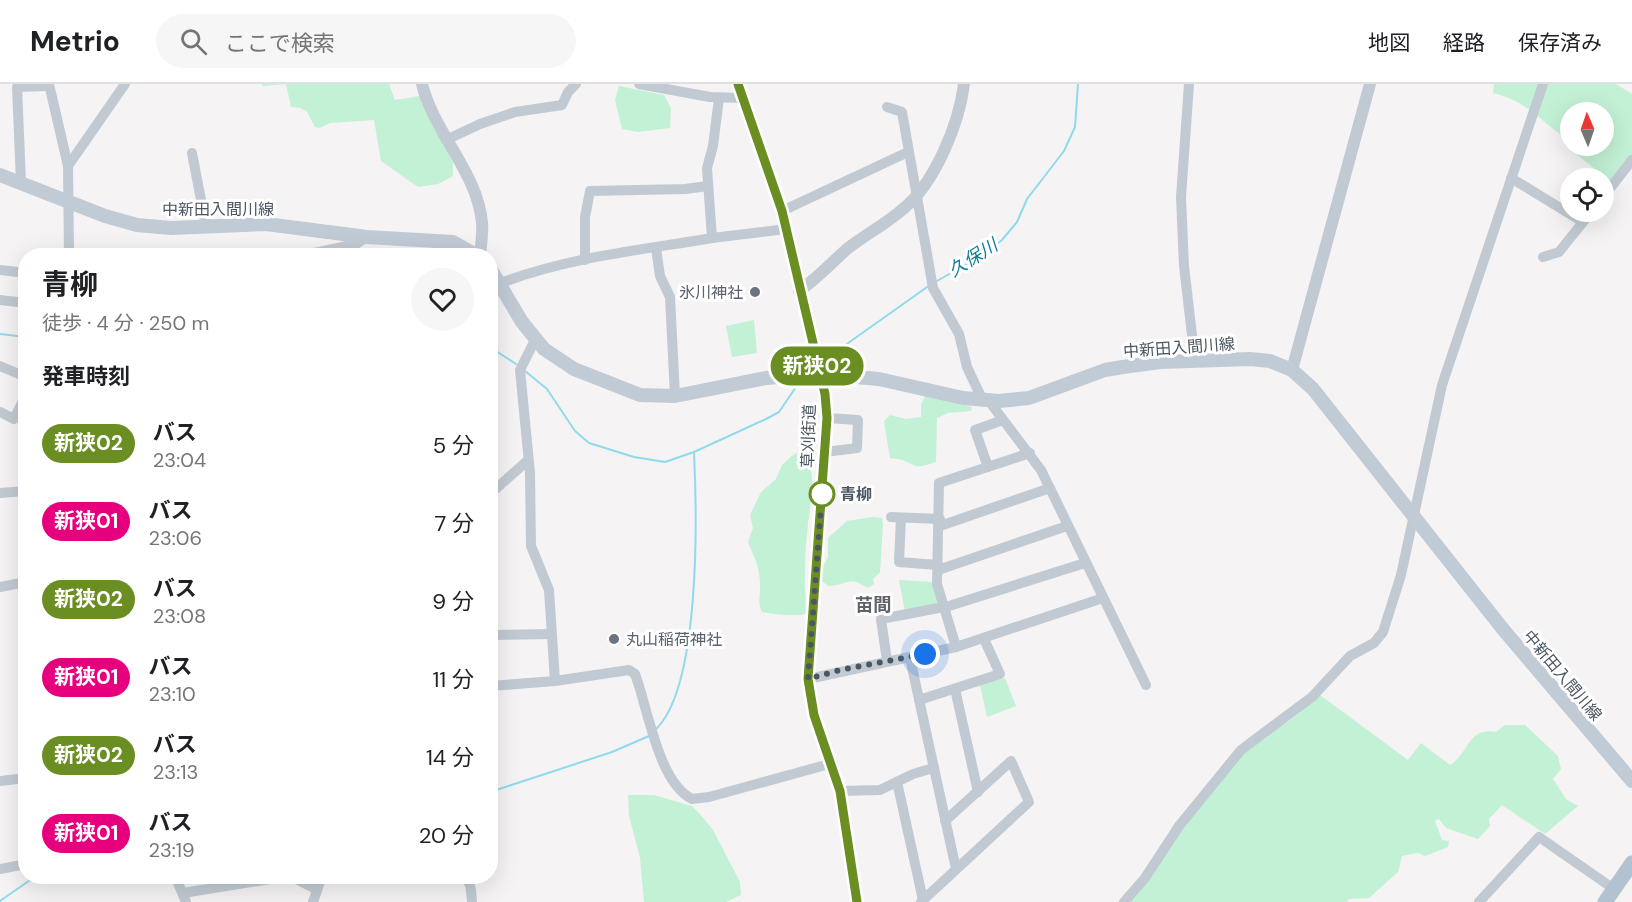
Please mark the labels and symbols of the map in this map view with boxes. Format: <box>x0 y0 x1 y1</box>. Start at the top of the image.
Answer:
north arrow <box>1560 102 1614 156</box>
street label: 中新田入間川線 <box>162 199 274 220</box>
water label: 久保川 <box>944 232 1004 282</box>
place label: 氷川神社 <box>679 282 743 303</box>
marker: 氷川神社 <box>748 285 762 299</box>
street label: 中新田入間川線 <box>1122 333 1236 362</box>
line badge: 新狭02 <box>775 346 859 386</box>
street label: 草刈街道 <box>797 404 820 468</box>
marker: 青柳 <box>809 481 835 507</box>
place label: 青柳 <box>840 484 872 505</box>
district label: 苗間 <box>855 593 891 617</box>
street label: 中新田入間川線 <box>1519 626 1607 725</box>
place label: 丸山稲荷神社 <box>626 629 722 650</box>
marker: 丸山稲荷神社 <box>607 632 621 646</box>
your location <box>910 639 940 669</box>

